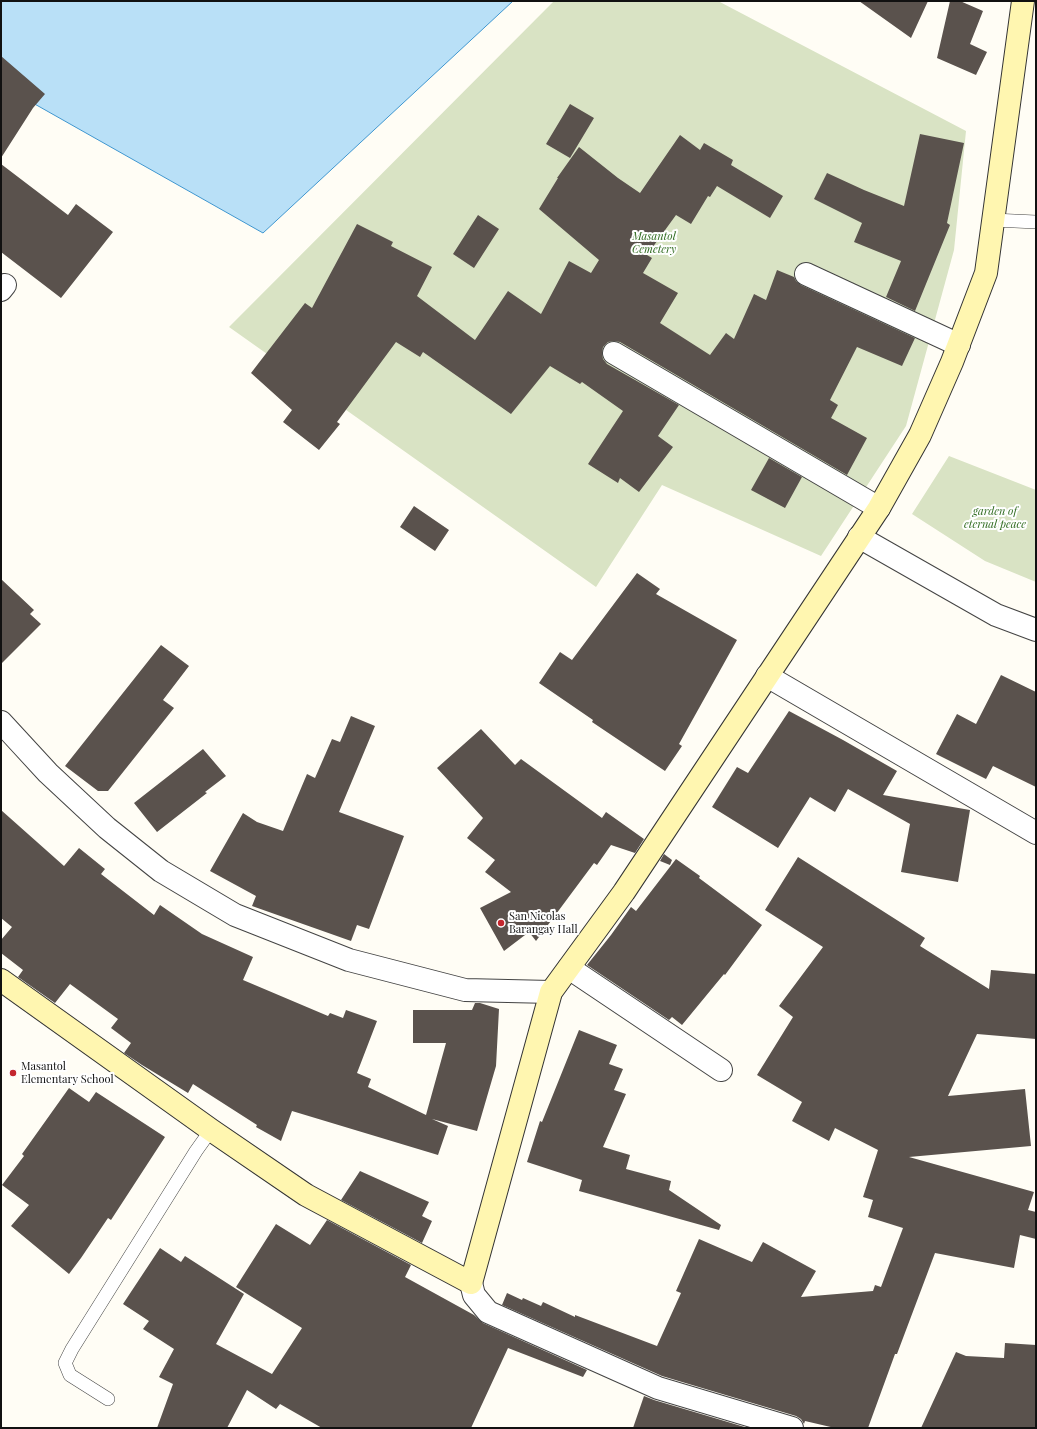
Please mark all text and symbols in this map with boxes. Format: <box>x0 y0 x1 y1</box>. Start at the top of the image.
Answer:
park label: Masantol Cemetery <box>632 230 676 256</box>
park label: garden of eternal peace <box>964 505 1026 531</box>
place label: San Nicolas Barangay Hall <box>509 910 578 936</box>
marker: San Nicolas Barangay Hall <box>496 918 506 928</box>
place label: Masantol Elementary School <box>21 1060 114 1086</box>
marker: Masantol Elementary School <box>8 1068 18 1078</box>

